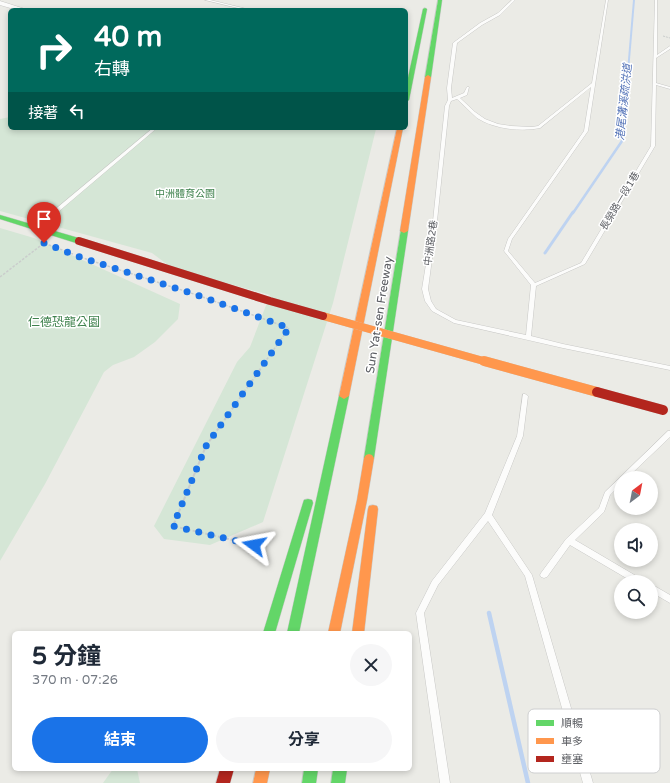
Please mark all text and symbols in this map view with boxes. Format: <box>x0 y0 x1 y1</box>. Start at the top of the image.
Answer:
text: 40 m <box>94 20 162 54</box>
icon: right <box>28 24 80 76</box>
text: 右轉 <box>94 58 130 80</box>
water label: 港尾溝溪疏洪道 <box>614 61 635 141</box>
icon: left <box>66 100 88 122</box>
text: 接著 <box>28 104 58 122</box>
street label: 長榮路一段1巷 <box>598 170 642 232</box>
park label: 中洲體育公園 <box>155 188 215 200</box>
pin <box>27 202 61 243</box>
icon: arrive <box>33 208 55 230</box>
street label: 中洲路2巷 <box>422 219 440 267</box>
street label: Sun Yat-sen Freeway <box>363 255 395 374</box>
park label: 仁德恐龍公園 <box>28 315 100 329</box>
north arrow <box>614 471 658 515</box>
map controls <box>614 471 658 619</box>
button: sound <box>614 523 658 567</box>
position arrow <box>233 524 275 566</box>
button: search <box>614 575 658 619</box>
text: 5 分鐘 <box>32 642 101 671</box>
button: close <box>350 644 392 686</box>
text: 370 m · 07:26 <box>32 672 118 688</box>
legend <box>528 709 660 773</box>
button: 結束 <box>32 717 208 763</box>
button: 分享 <box>216 717 392 763</box>
text: 順暢 <box>561 717 583 730</box>
text: 車多 <box>561 735 583 748</box>
text: 壅塞 <box>561 753 583 766</box>

